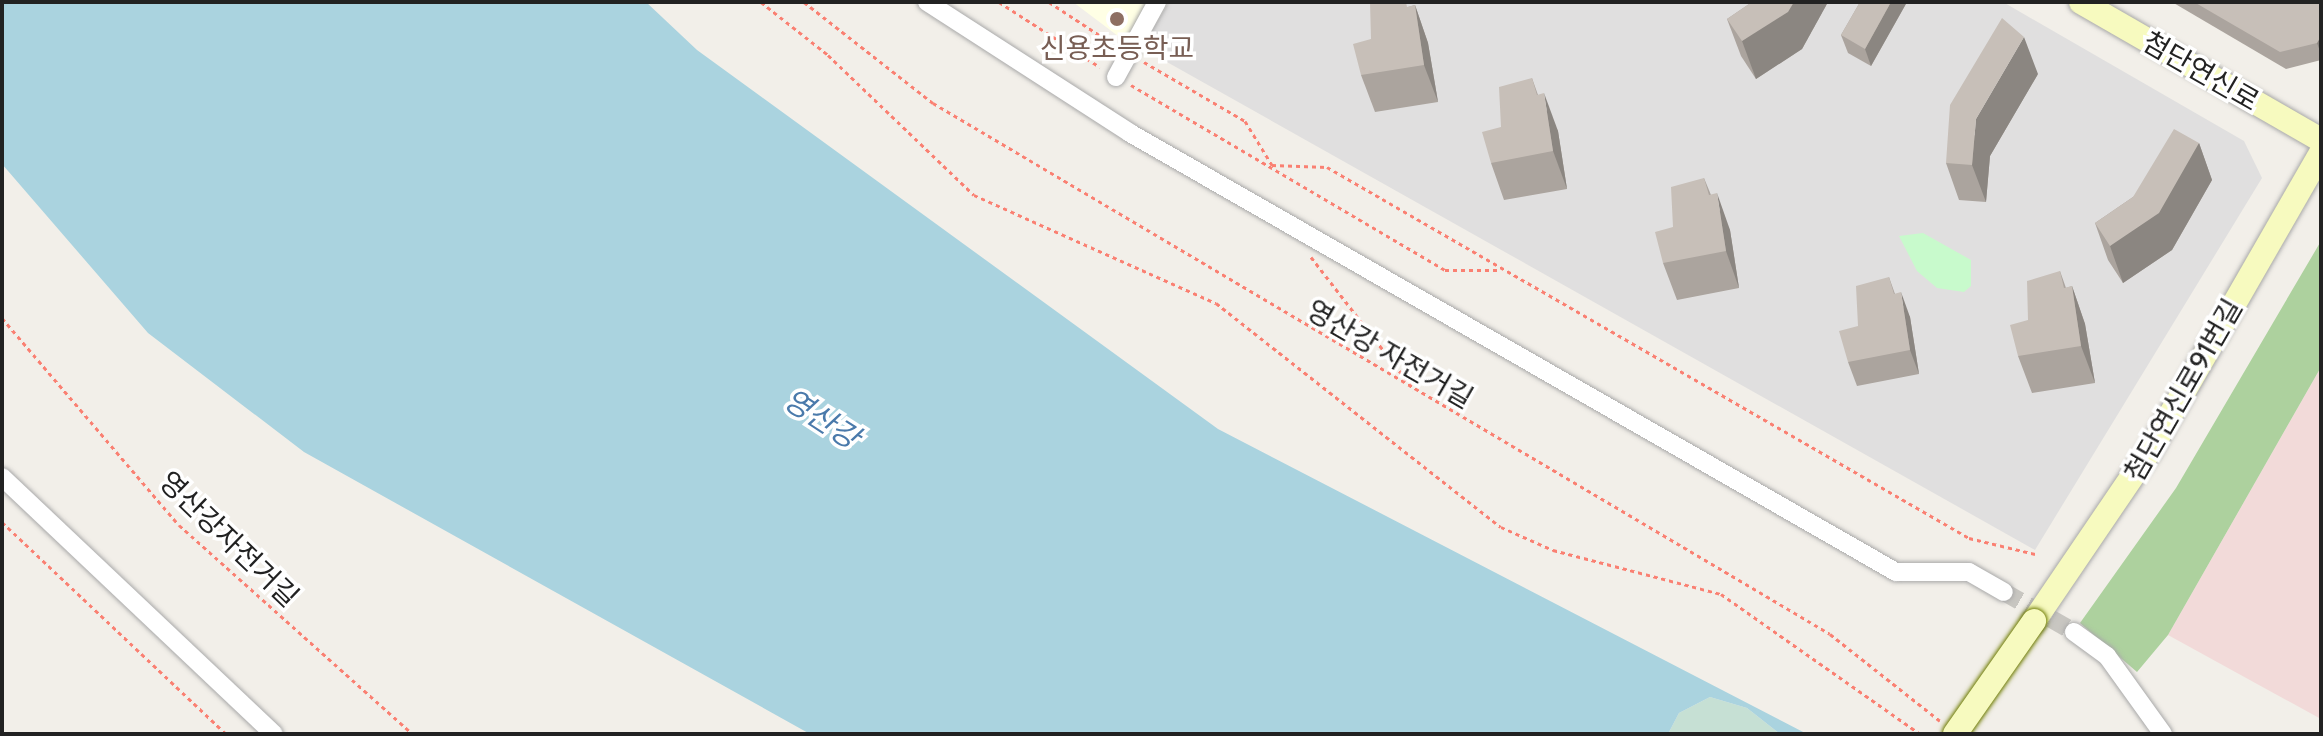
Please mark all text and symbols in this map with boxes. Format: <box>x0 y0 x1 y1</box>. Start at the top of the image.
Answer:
marker: 신용초등학교 <box>1108 10 1126 28</box>
street label: 첨단연신로 <box>2137 24 2265 118</box>
place label: 신용초등학교 <box>1040 31 1194 65</box>
street label: 영산강 자전거길 <box>1301 293 1479 415</box>
street label: 첨단연신로91번길 <box>2117 293 2249 487</box>
water label: 영산강 <box>776 381 866 457</box>
street label: 영산강자전거길 <box>152 464 306 614</box>

